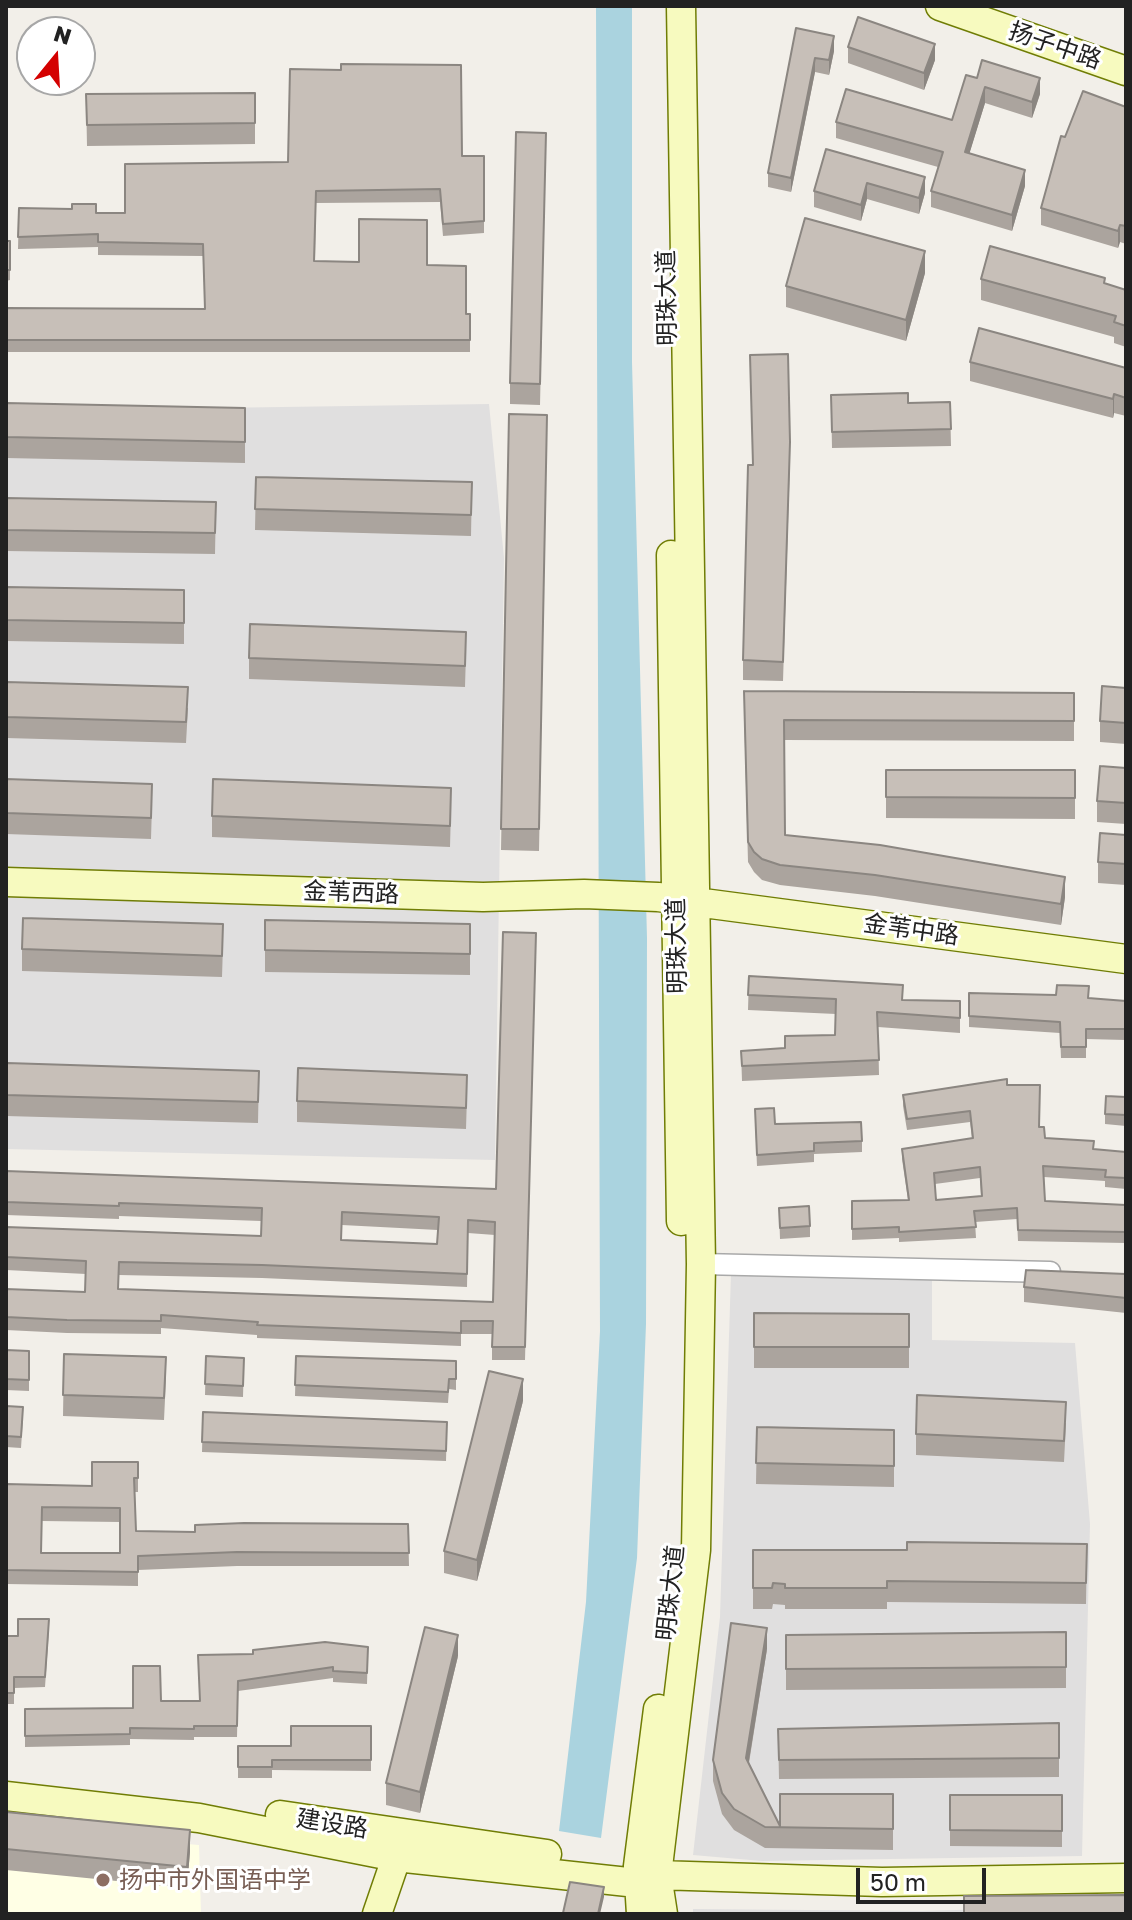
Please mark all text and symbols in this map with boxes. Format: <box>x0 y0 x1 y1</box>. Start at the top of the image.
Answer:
north arrow <box>16 16 96 96</box>
street label: 扬子中路 <box>1005 17 1105 75</box>
text: N <box>51 19 75 50</box>
street label: 明珠大道 <box>652 250 682 346</box>
street label: 金苇西路 <box>303 877 399 909</box>
street label: 明珠大道 <box>662 898 692 994</box>
street label: 金苇中路 <box>861 909 961 951</box>
street label: 明珠大道 <box>652 1544 690 1642</box>
street label: 建设路 <box>294 1804 370 1844</box>
scale bar <box>860 1852 990 1902</box>
place label: 扬中市外国语中学 <box>119 1866 311 1894</box>
text: 50 m <box>870 1867 926 1896</box>
marker: 扬中市外国语中学 <box>94 1871 112 1889</box>

